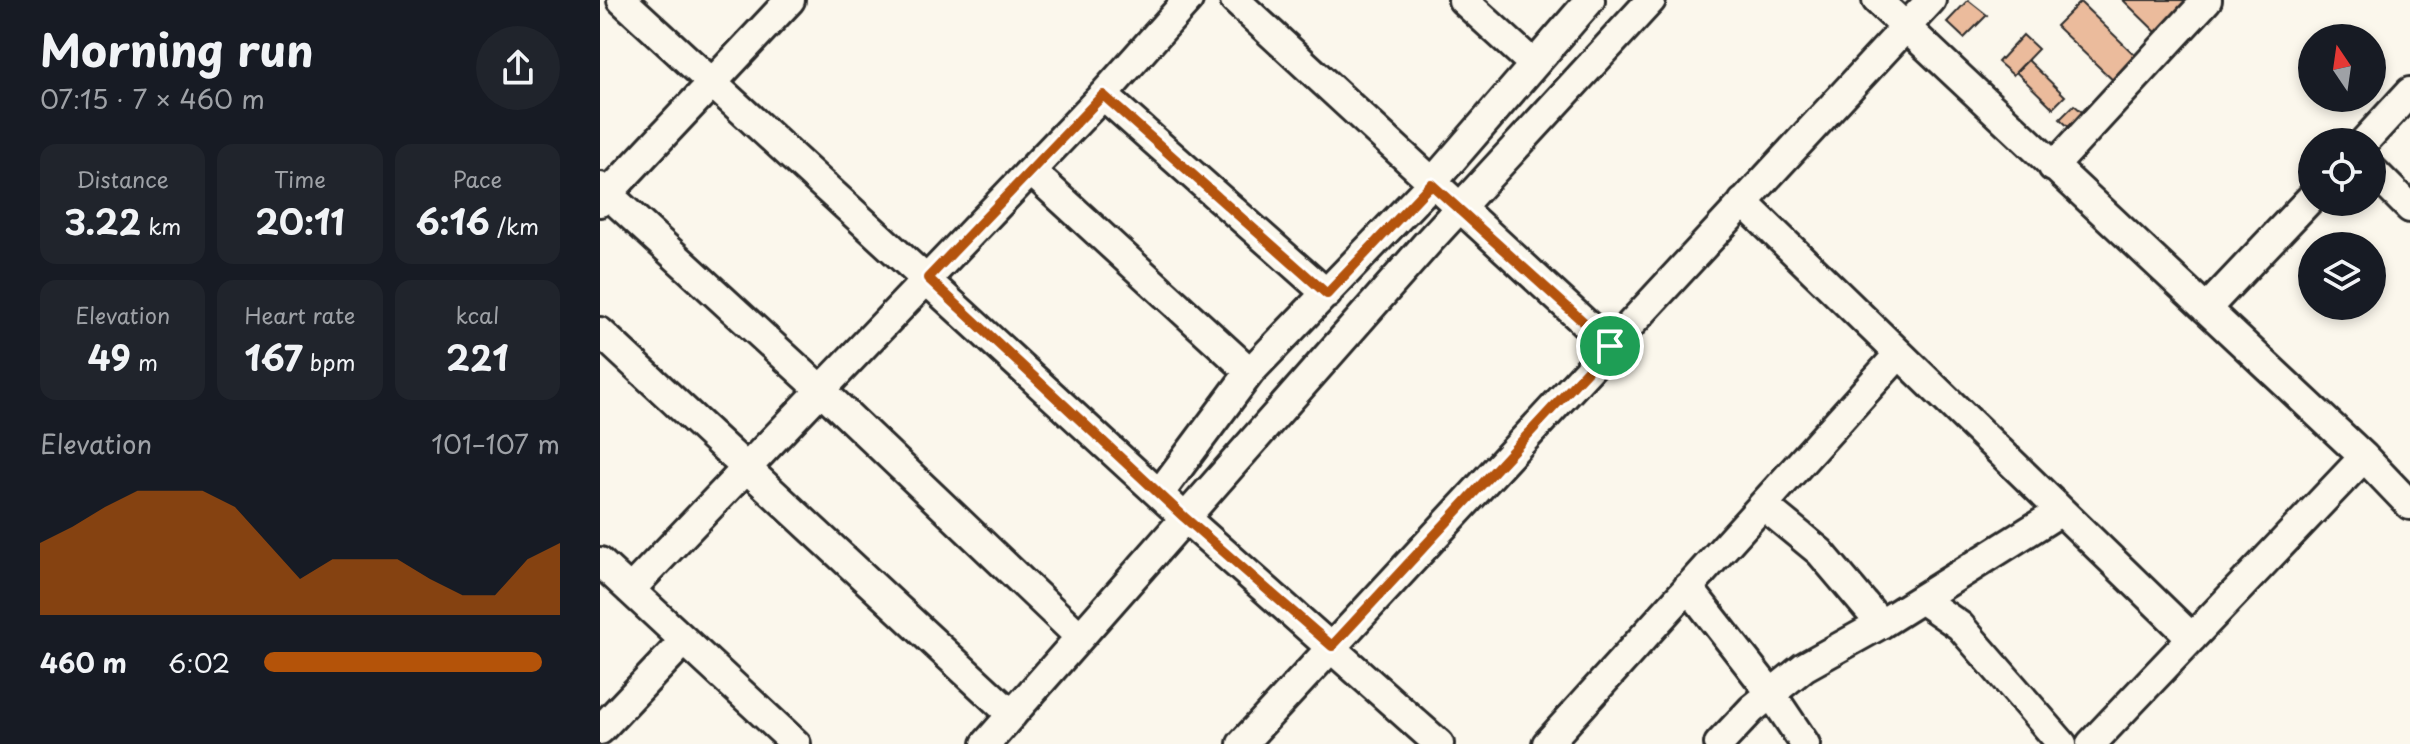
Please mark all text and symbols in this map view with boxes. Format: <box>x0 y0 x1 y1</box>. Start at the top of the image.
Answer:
text: Morning run <box>40 16 314 82</box>
north arrow <box>2298 24 2386 112</box>
map controls <box>2298 24 2386 320</box>
button: share <box>476 26 560 110</box>
text: 07:15 · 7 × 460 m <box>40 79 265 118</box>
button: locate <box>2298 128 2386 216</box>
text: Distance <box>77 162 169 195</box>
text: Time <box>274 162 326 195</box>
text: Pace <box>452 162 502 195</box>
text: 3.22 <box>64 195 141 247</box>
text: 20:11 <box>255 195 345 247</box>
text: 6:16 <box>416 195 490 247</box>
text: km <box>141 209 181 242</box>
text: /km <box>490 209 539 242</box>
button: layers <box>2298 232 2386 320</box>
text: Elevation <box>75 298 170 331</box>
text: Heart rate <box>244 298 356 331</box>
text: kcal <box>455 298 499 331</box>
pin <box>1576 312 1644 380</box>
icon: arrive <box>1588 324 1632 368</box>
text: 49 <box>87 331 131 383</box>
text: 167 <box>244 331 303 383</box>
text: 221 <box>446 331 509 383</box>
text: m <box>131 345 158 378</box>
text: bpm <box>303 345 356 378</box>
text: Elevation <box>40 424 152 463</box>
text: 101–107 m <box>431 424 560 463</box>
text: 460 m <box>40 643 127 682</box>
text: 6:02 <box>168 643 230 682</box>

